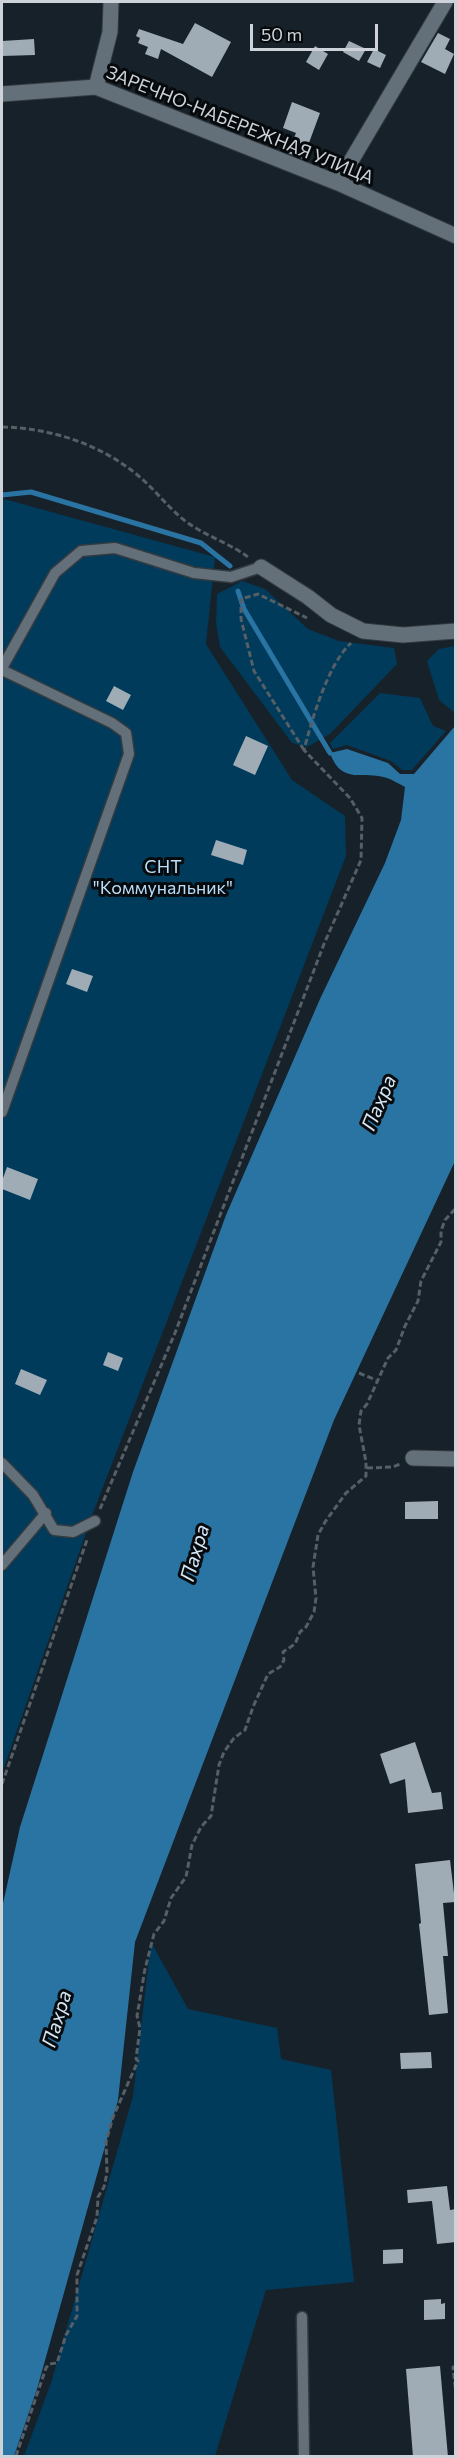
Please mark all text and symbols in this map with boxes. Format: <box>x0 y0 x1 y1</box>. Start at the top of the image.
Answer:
scale bar <box>253 12 380 50</box>
text: 50 m <box>261 23 302 45</box>
street label: ЗАРЕЧНО-НАБЕРЕЖНАЯ УЛИЦА <box>103 61 377 189</box>
park label: СНТ "Коммунальник" <box>93 856 233 898</box>
water label: Пахра <box>357 1072 401 1134</box>
water label: Пахра <box>175 1522 215 1584</box>
water label: Пахра <box>37 1988 77 2050</box>

